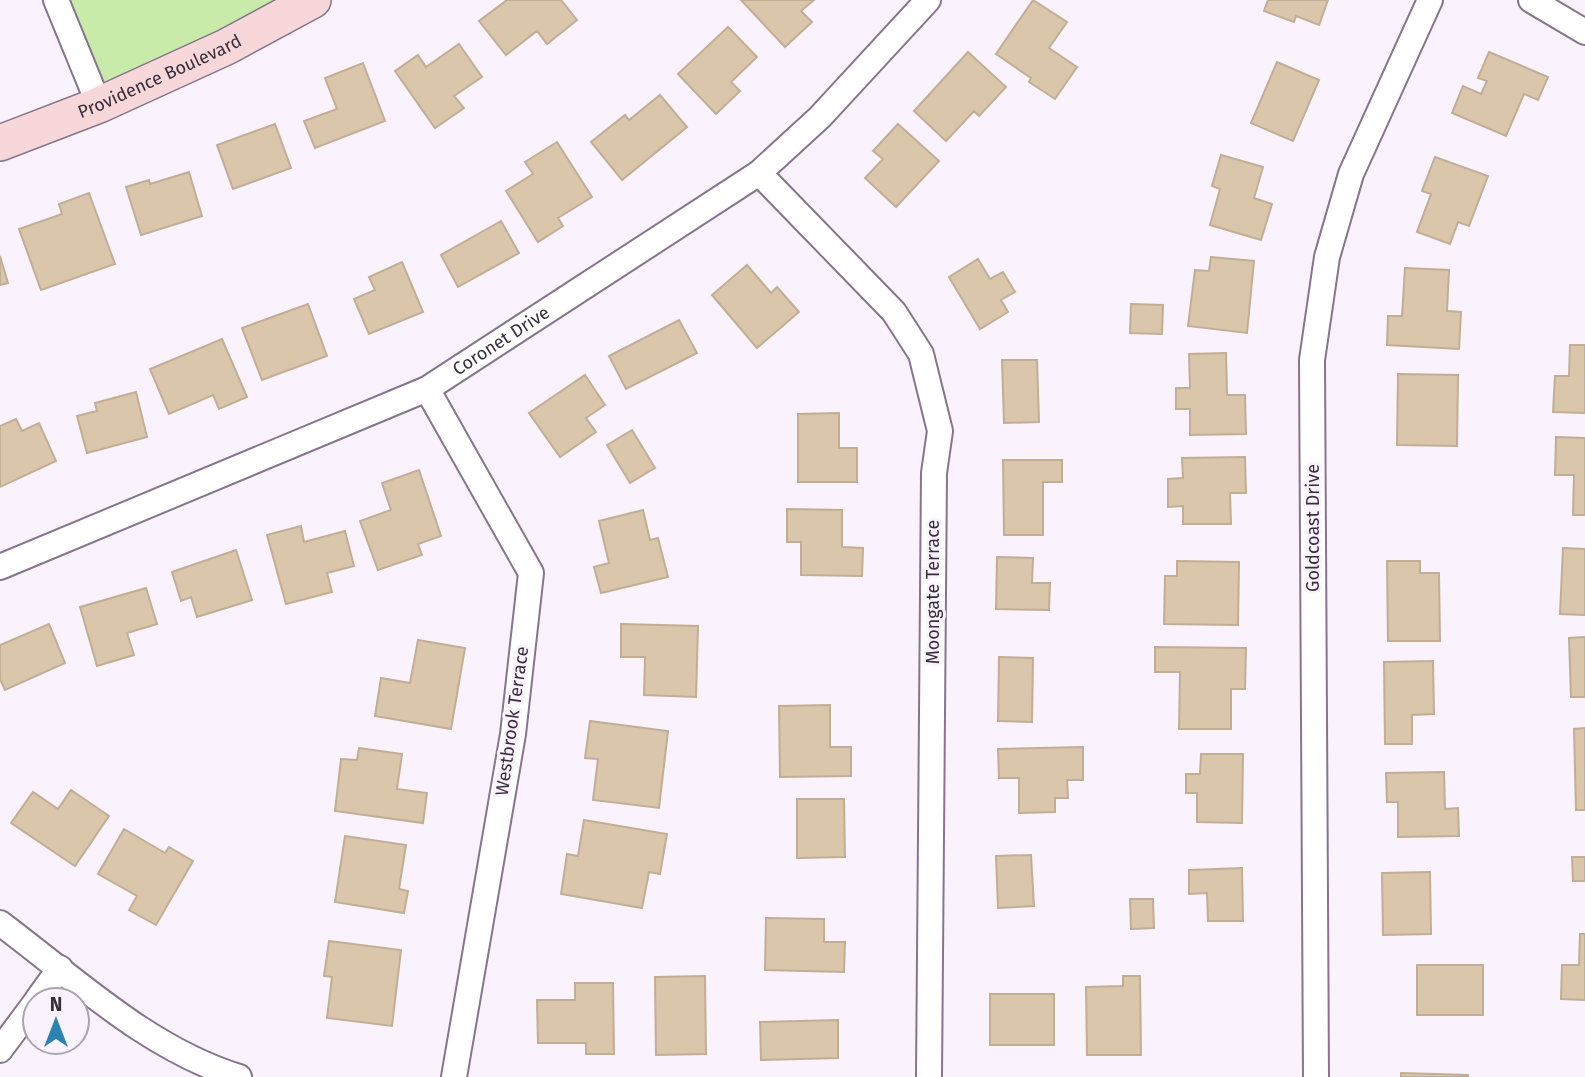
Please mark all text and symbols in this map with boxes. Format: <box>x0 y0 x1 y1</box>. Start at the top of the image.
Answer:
street label: Providence Boulevard <box>75 30 245 123</box>
street label: Coronet Drive <box>449 301 554 380</box>
street label: Goldcoast Drive <box>1302 464 1324 592</box>
street label: Moongate Terrace <box>922 520 944 664</box>
street label: Westbrook Terrace <box>491 645 533 797</box>
north arrow <box>21 986 91 1056</box>
text: N <box>50 993 62 1016</box>

